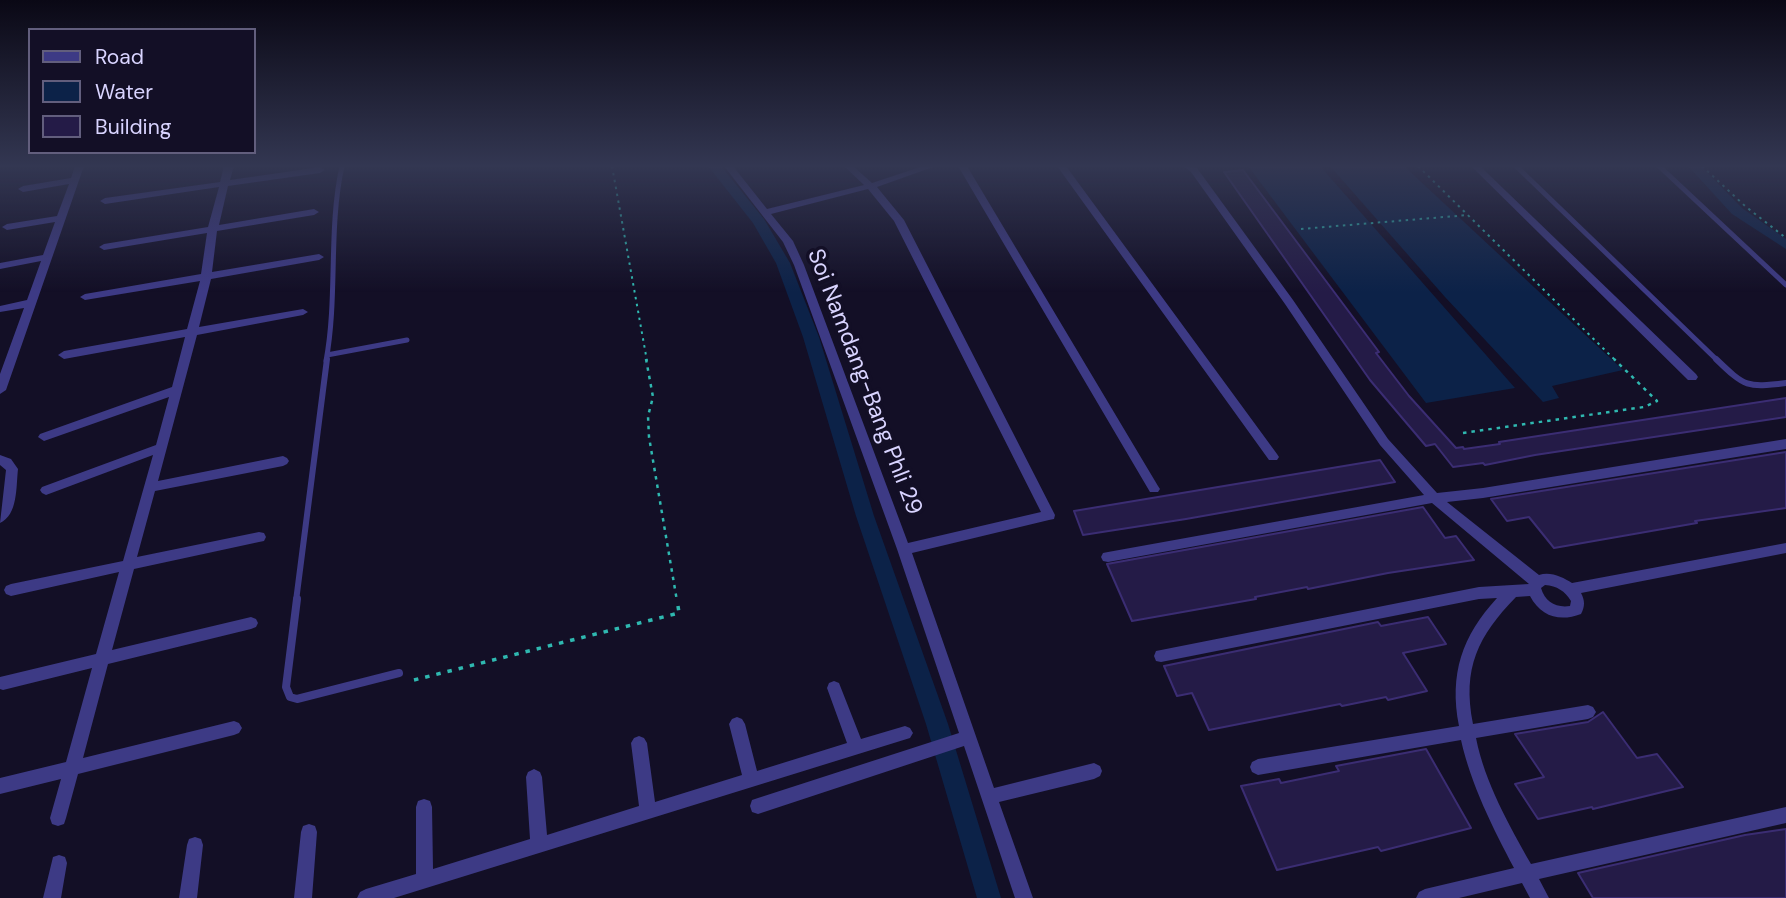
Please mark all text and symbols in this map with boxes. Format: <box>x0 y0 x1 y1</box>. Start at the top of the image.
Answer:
legend <box>28 28 256 154</box>
text: Road <box>95 43 144 71</box>
text: Water <box>95 78 153 106</box>
text: Building <box>95 113 171 141</box>
street label: Soi Namdang-Bang Phli 29 <box>801 245 927 519</box>

